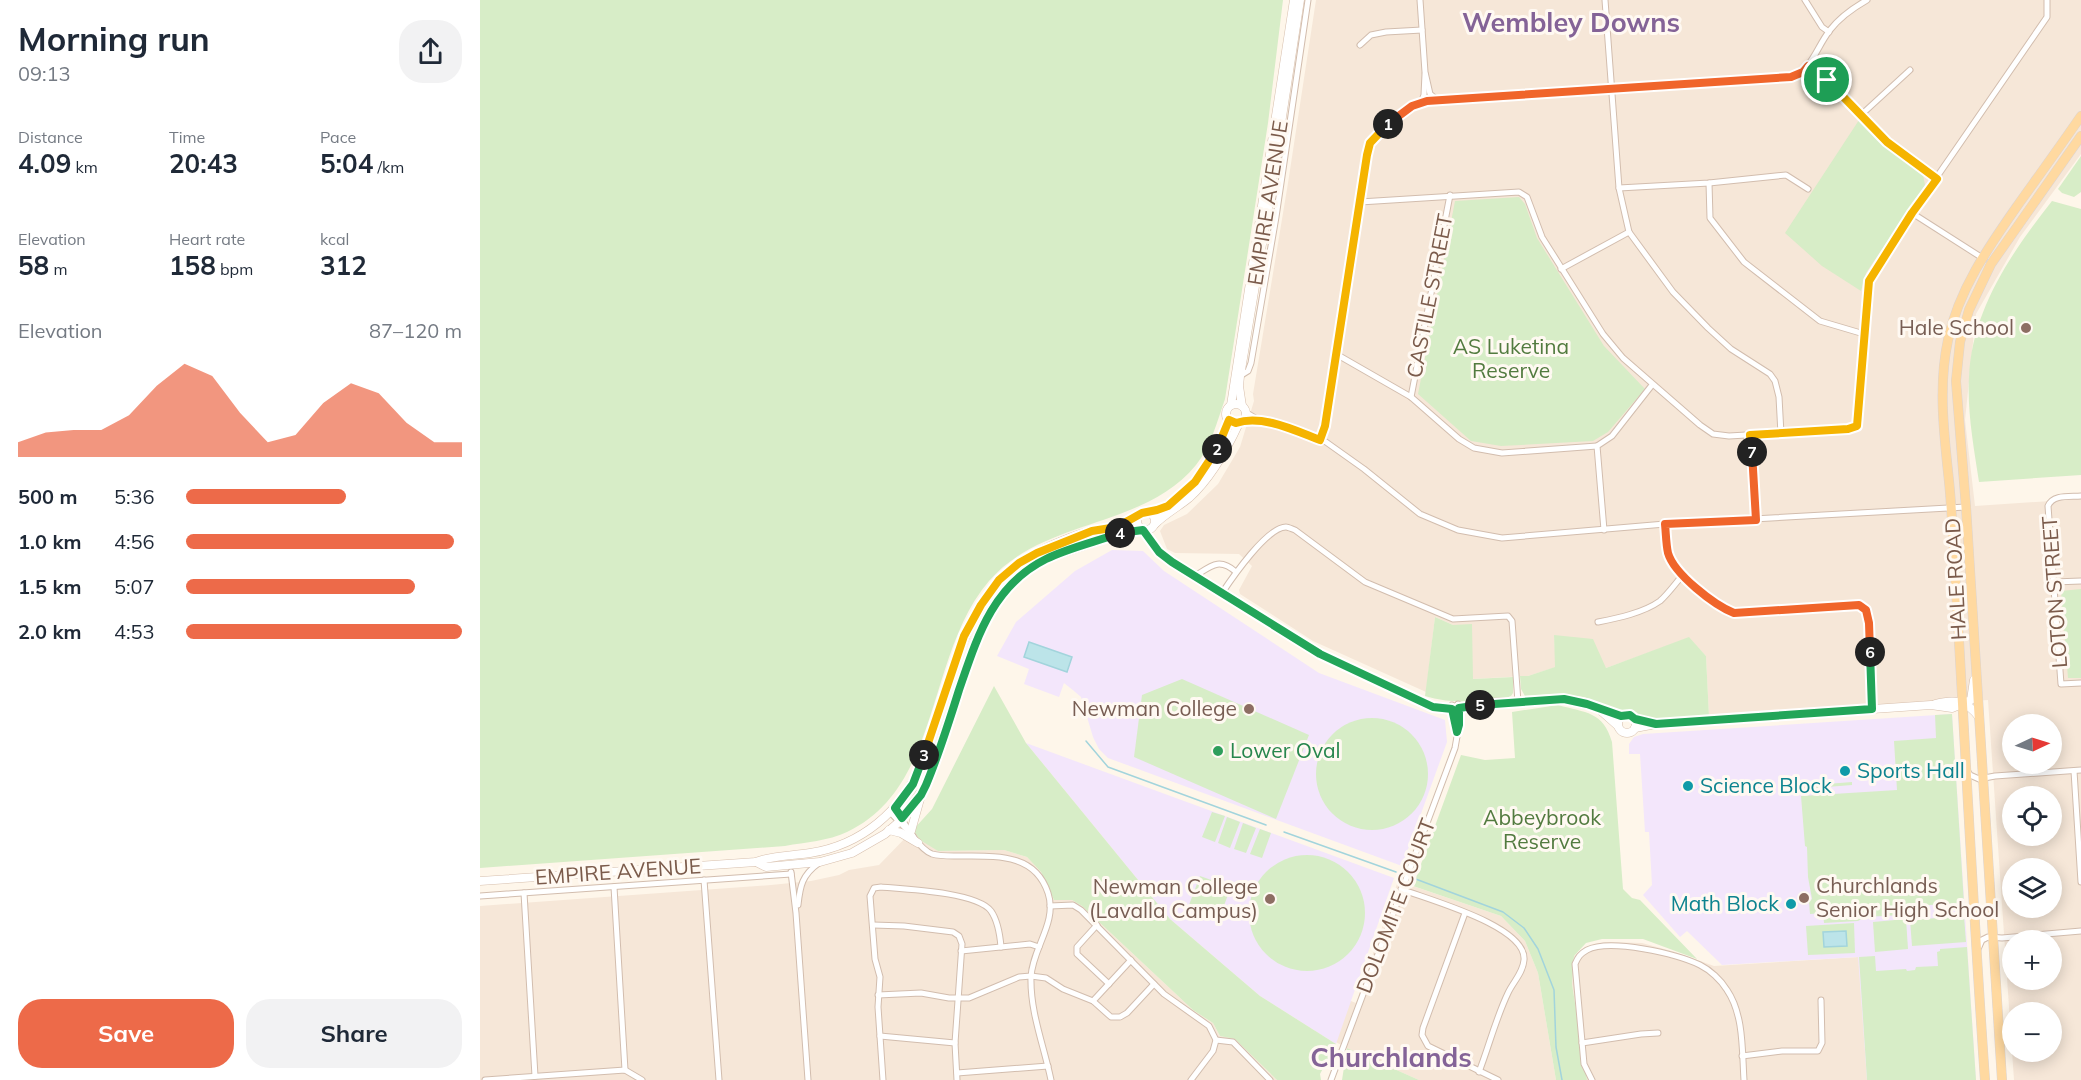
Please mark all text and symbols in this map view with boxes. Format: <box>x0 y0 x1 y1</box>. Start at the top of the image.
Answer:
district label: Wembley Downs <box>1462 5 1680 39</box>
text: Morning run <box>18 18 210 59</box>
button: share <box>399 20 462 83</box>
pin <box>1801 54 1852 105</box>
text: 09:13 <box>18 61 71 86</box>
icon: arrive <box>1810 63 1843 96</box>
pin: 1 <box>1373 109 1403 139</box>
text: 1 <box>1383 114 1393 134</box>
street label: EMPIRE AVENUE <box>1241 119 1293 287</box>
text: Distance <box>18 127 83 147</box>
text: Time <box>169 127 205 147</box>
text: Pace <box>320 127 356 147</box>
text: 4.09 <box>18 147 71 180</box>
text: 20:43 <box>169 147 238 180</box>
text: 5:04 <box>320 147 373 180</box>
text: km <box>71 157 98 177</box>
text: /km <box>373 157 404 177</box>
street label: CASTILE STREET <box>1400 211 1458 380</box>
text: Elevation <box>18 229 86 249</box>
text: Heart rate <box>169 229 245 249</box>
text: kcal <box>320 229 349 249</box>
text: 58 <box>18 249 49 282</box>
text: 158 <box>169 249 216 282</box>
text: 312 <box>320 249 367 282</box>
text: m <box>49 259 67 279</box>
text: bpm <box>216 259 253 279</box>
place label: Hale School <box>1899 314 2014 340</box>
text: Elevation <box>18 318 103 343</box>
text: 87–120 m <box>369 318 462 343</box>
marker: Hale School <box>2019 321 2033 335</box>
park label: AS Luketina Reserve <box>1453 333 1569 383</box>
pin: 2 <box>1202 434 1232 464</box>
pin: 7 <box>1737 437 1767 467</box>
text: 2 <box>1212 439 1222 459</box>
text: 7 <box>1747 442 1757 462</box>
text: 500 m <box>18 484 77 509</box>
text: 5:36 <box>114 484 155 509</box>
street label: LOTON STREET <box>2036 515 2072 669</box>
street label: HALE ROAD <box>1939 517 1971 641</box>
pin: 4 <box>1105 518 1135 548</box>
text: 4 <box>1115 523 1125 543</box>
text: 1.0 km <box>18 529 81 554</box>
text: 4:56 <box>114 529 155 554</box>
text: 1.5 km <box>18 574 81 599</box>
text: 5:07 <box>114 574 155 599</box>
text: 2.0 km <box>18 619 81 644</box>
text: 4:53 <box>114 619 155 644</box>
pin: 6 <box>1855 637 1885 667</box>
text: 6 <box>1865 642 1875 662</box>
pin: 5 <box>1465 690 1495 720</box>
place label: Newman College <box>1072 695 1237 721</box>
text: 5 <box>1475 695 1485 715</box>
marker: Newman College <box>1242 702 1256 716</box>
north arrow <box>2002 714 2062 774</box>
map controls <box>2002 714 2062 1062</box>
place label: Lower Oval <box>1230 737 1341 763</box>
pin: 3 <box>909 740 939 770</box>
marker: Lower Oval <box>1211 744 1225 758</box>
text: 3 <box>919 745 929 765</box>
place label: Sports Hall <box>1857 757 1965 783</box>
marker: Sports Hall <box>1838 764 1852 778</box>
place label: Science Block <box>1700 772 1832 798</box>
marker: Science Block <box>1681 779 1695 793</box>
button: locate <box>2002 786 2062 846</box>
park label: Abbeybrook Reserve <box>1483 804 1601 854</box>
street label: DOLOMITE COURT <box>1350 814 1440 997</box>
street label: EMPIRE AVENUE <box>534 852 702 890</box>
button: layers <box>2002 858 2062 918</box>
place label: Churchlands Senior High School <box>1816 872 1999 922</box>
place label: Newman College (Lavalla Campus) <box>1089 873 1258 923</box>
place label: Math Block <box>1671 890 1779 916</box>
marker: Churchlands Senior High School <box>1797 891 1811 905</box>
marker: Newman College (Lavalla Campus) <box>1263 892 1277 906</box>
marker: Math Block <box>1784 897 1798 911</box>
button: + <box>2002 930 2062 990</box>
button: Save <box>18 999 234 1068</box>
button: Share <box>246 999 462 1068</box>
button: − <box>2002 1002 2062 1062</box>
district label: Churchlands <box>1310 1040 1472 1074</box>

